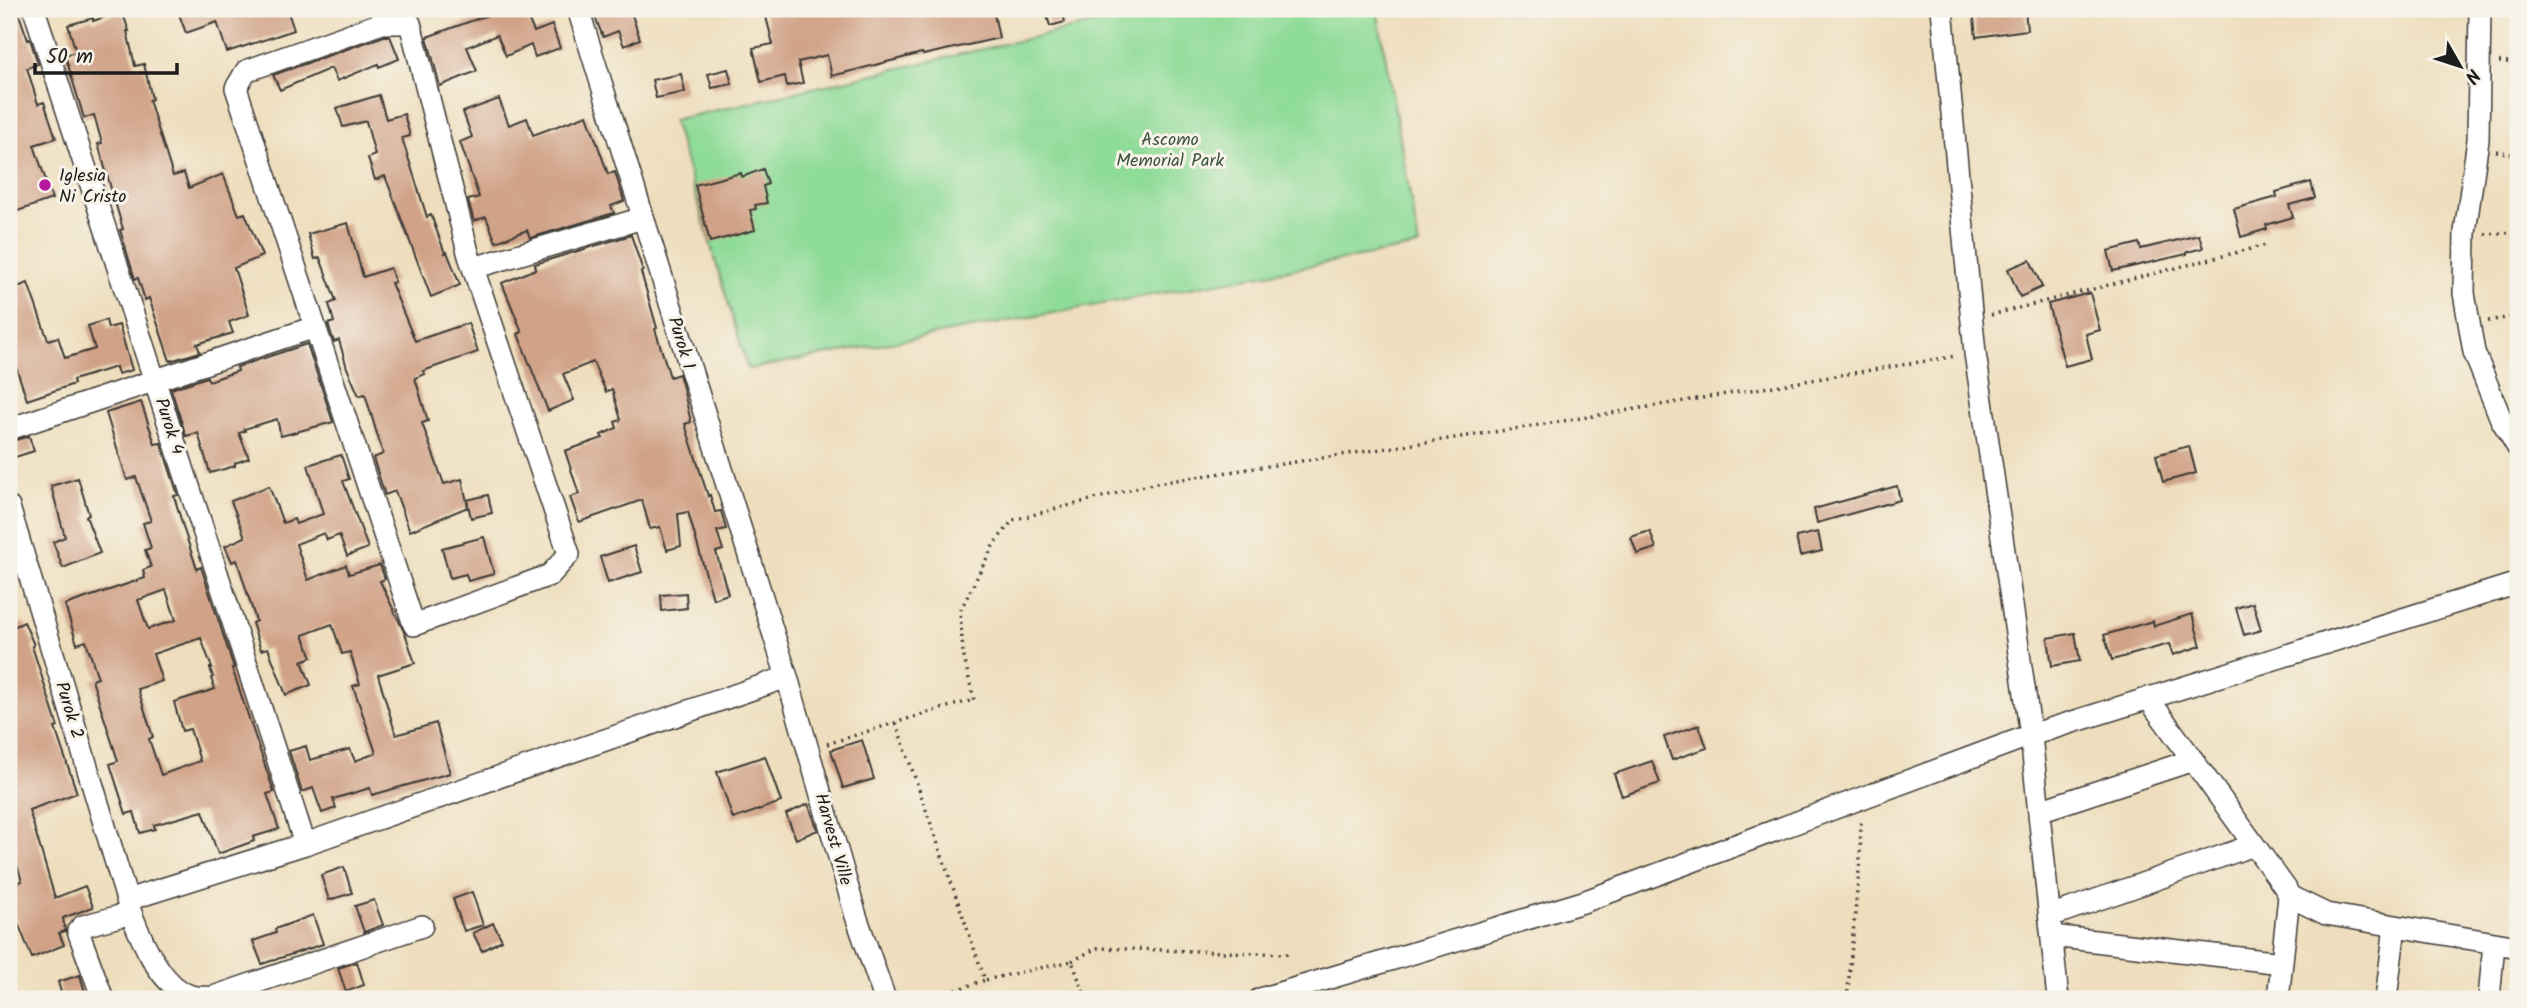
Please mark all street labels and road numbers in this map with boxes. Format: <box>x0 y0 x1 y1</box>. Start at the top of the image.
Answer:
street label: Purok 1 <box>659 313 702 373</box>
street label: Purok 4 <box>146 394 191 459</box>
street label: Purok 2 <box>46 678 91 743</box>
street label: Harvest Ville <box>806 790 860 889</box>

